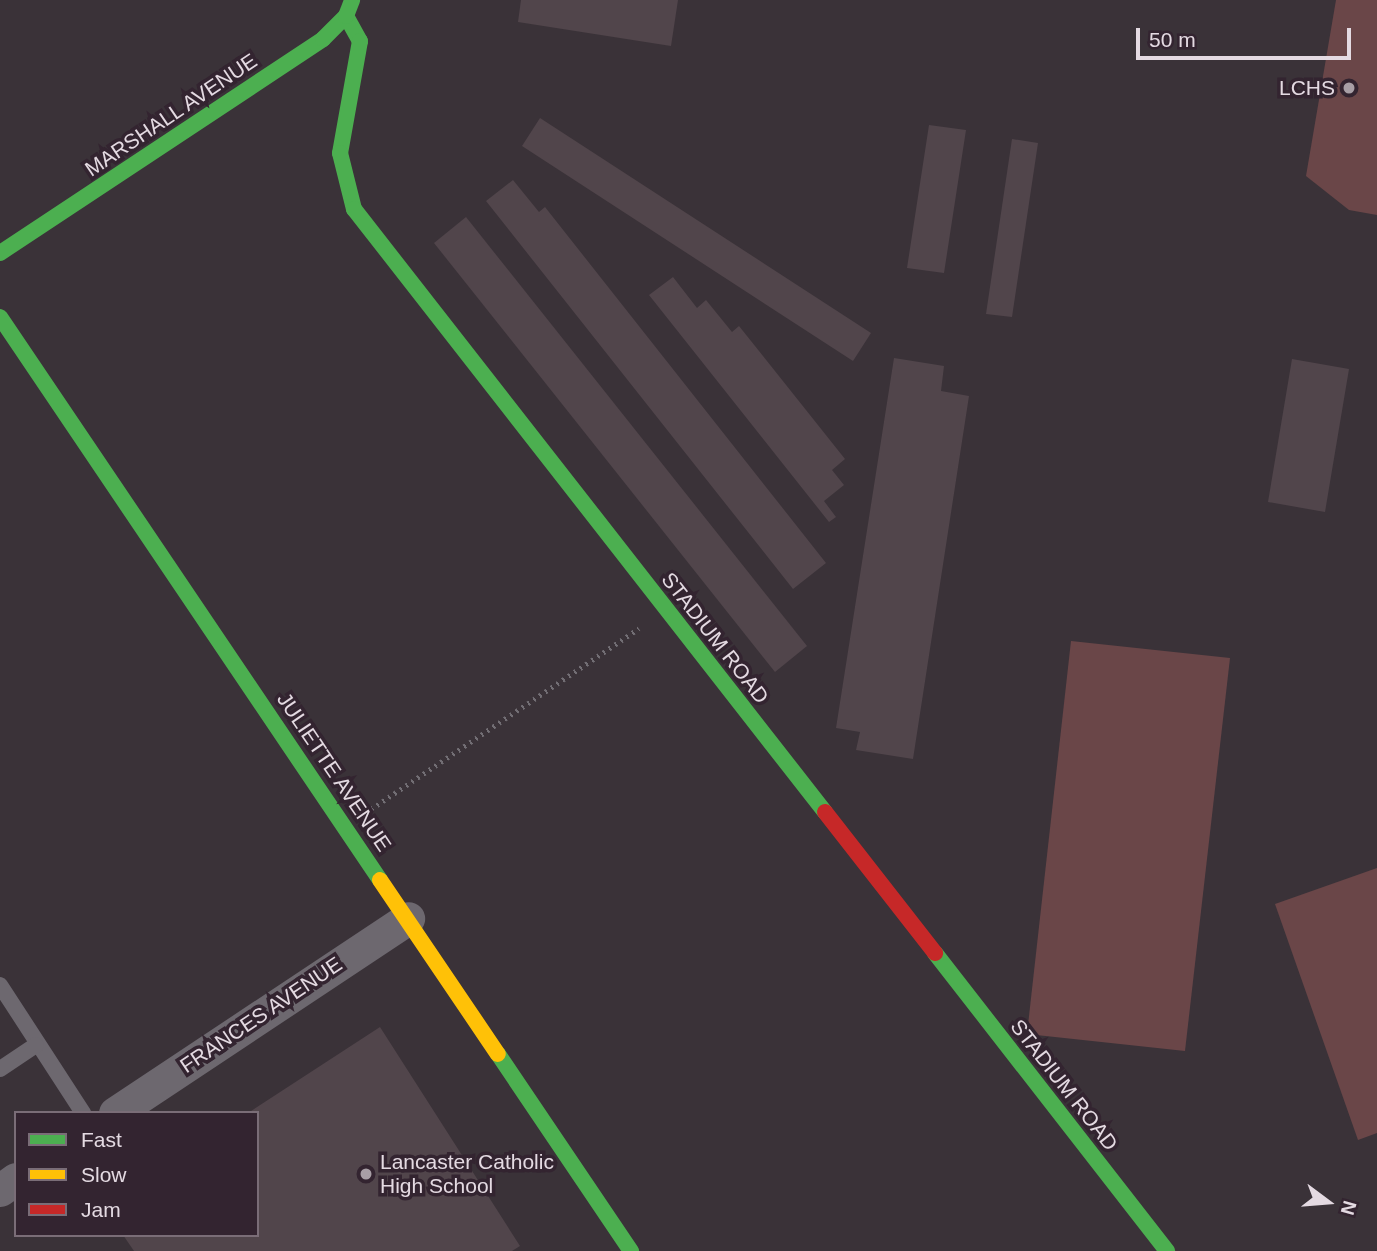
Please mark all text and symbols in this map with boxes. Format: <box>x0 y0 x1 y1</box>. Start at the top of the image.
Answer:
scale bar <box>1139 14 1354 58</box>
text: 50 m <box>1149 28 1196 51</box>
street label: MARSHALL AVENUE <box>79 48 263 182</box>
place label: LCHS <box>1279 75 1335 101</box>
marker: LCHS <box>1341 80 1357 96</box>
street label: STADIUM ROAD <box>656 567 774 709</box>
street label: JULIETTE AVENUE <box>271 687 397 857</box>
street label: FRANCES AVENUE <box>175 951 347 1079</box>
street label: STADIUM ROAD <box>1005 1014 1123 1156</box>
legend <box>14 1111 259 1237</box>
text: Fast <box>81 1128 122 1151</box>
place label: Lancaster Catholic High School <box>380 1149 554 1199</box>
text: Slow <box>81 1163 127 1186</box>
marker: Lancaster Catholic High School <box>358 1166 374 1182</box>
north arrow <box>1293 1167 1363 1237</box>
text: Jam <box>81 1198 121 1221</box>
text: N <box>1337 1198 1361 1217</box>

